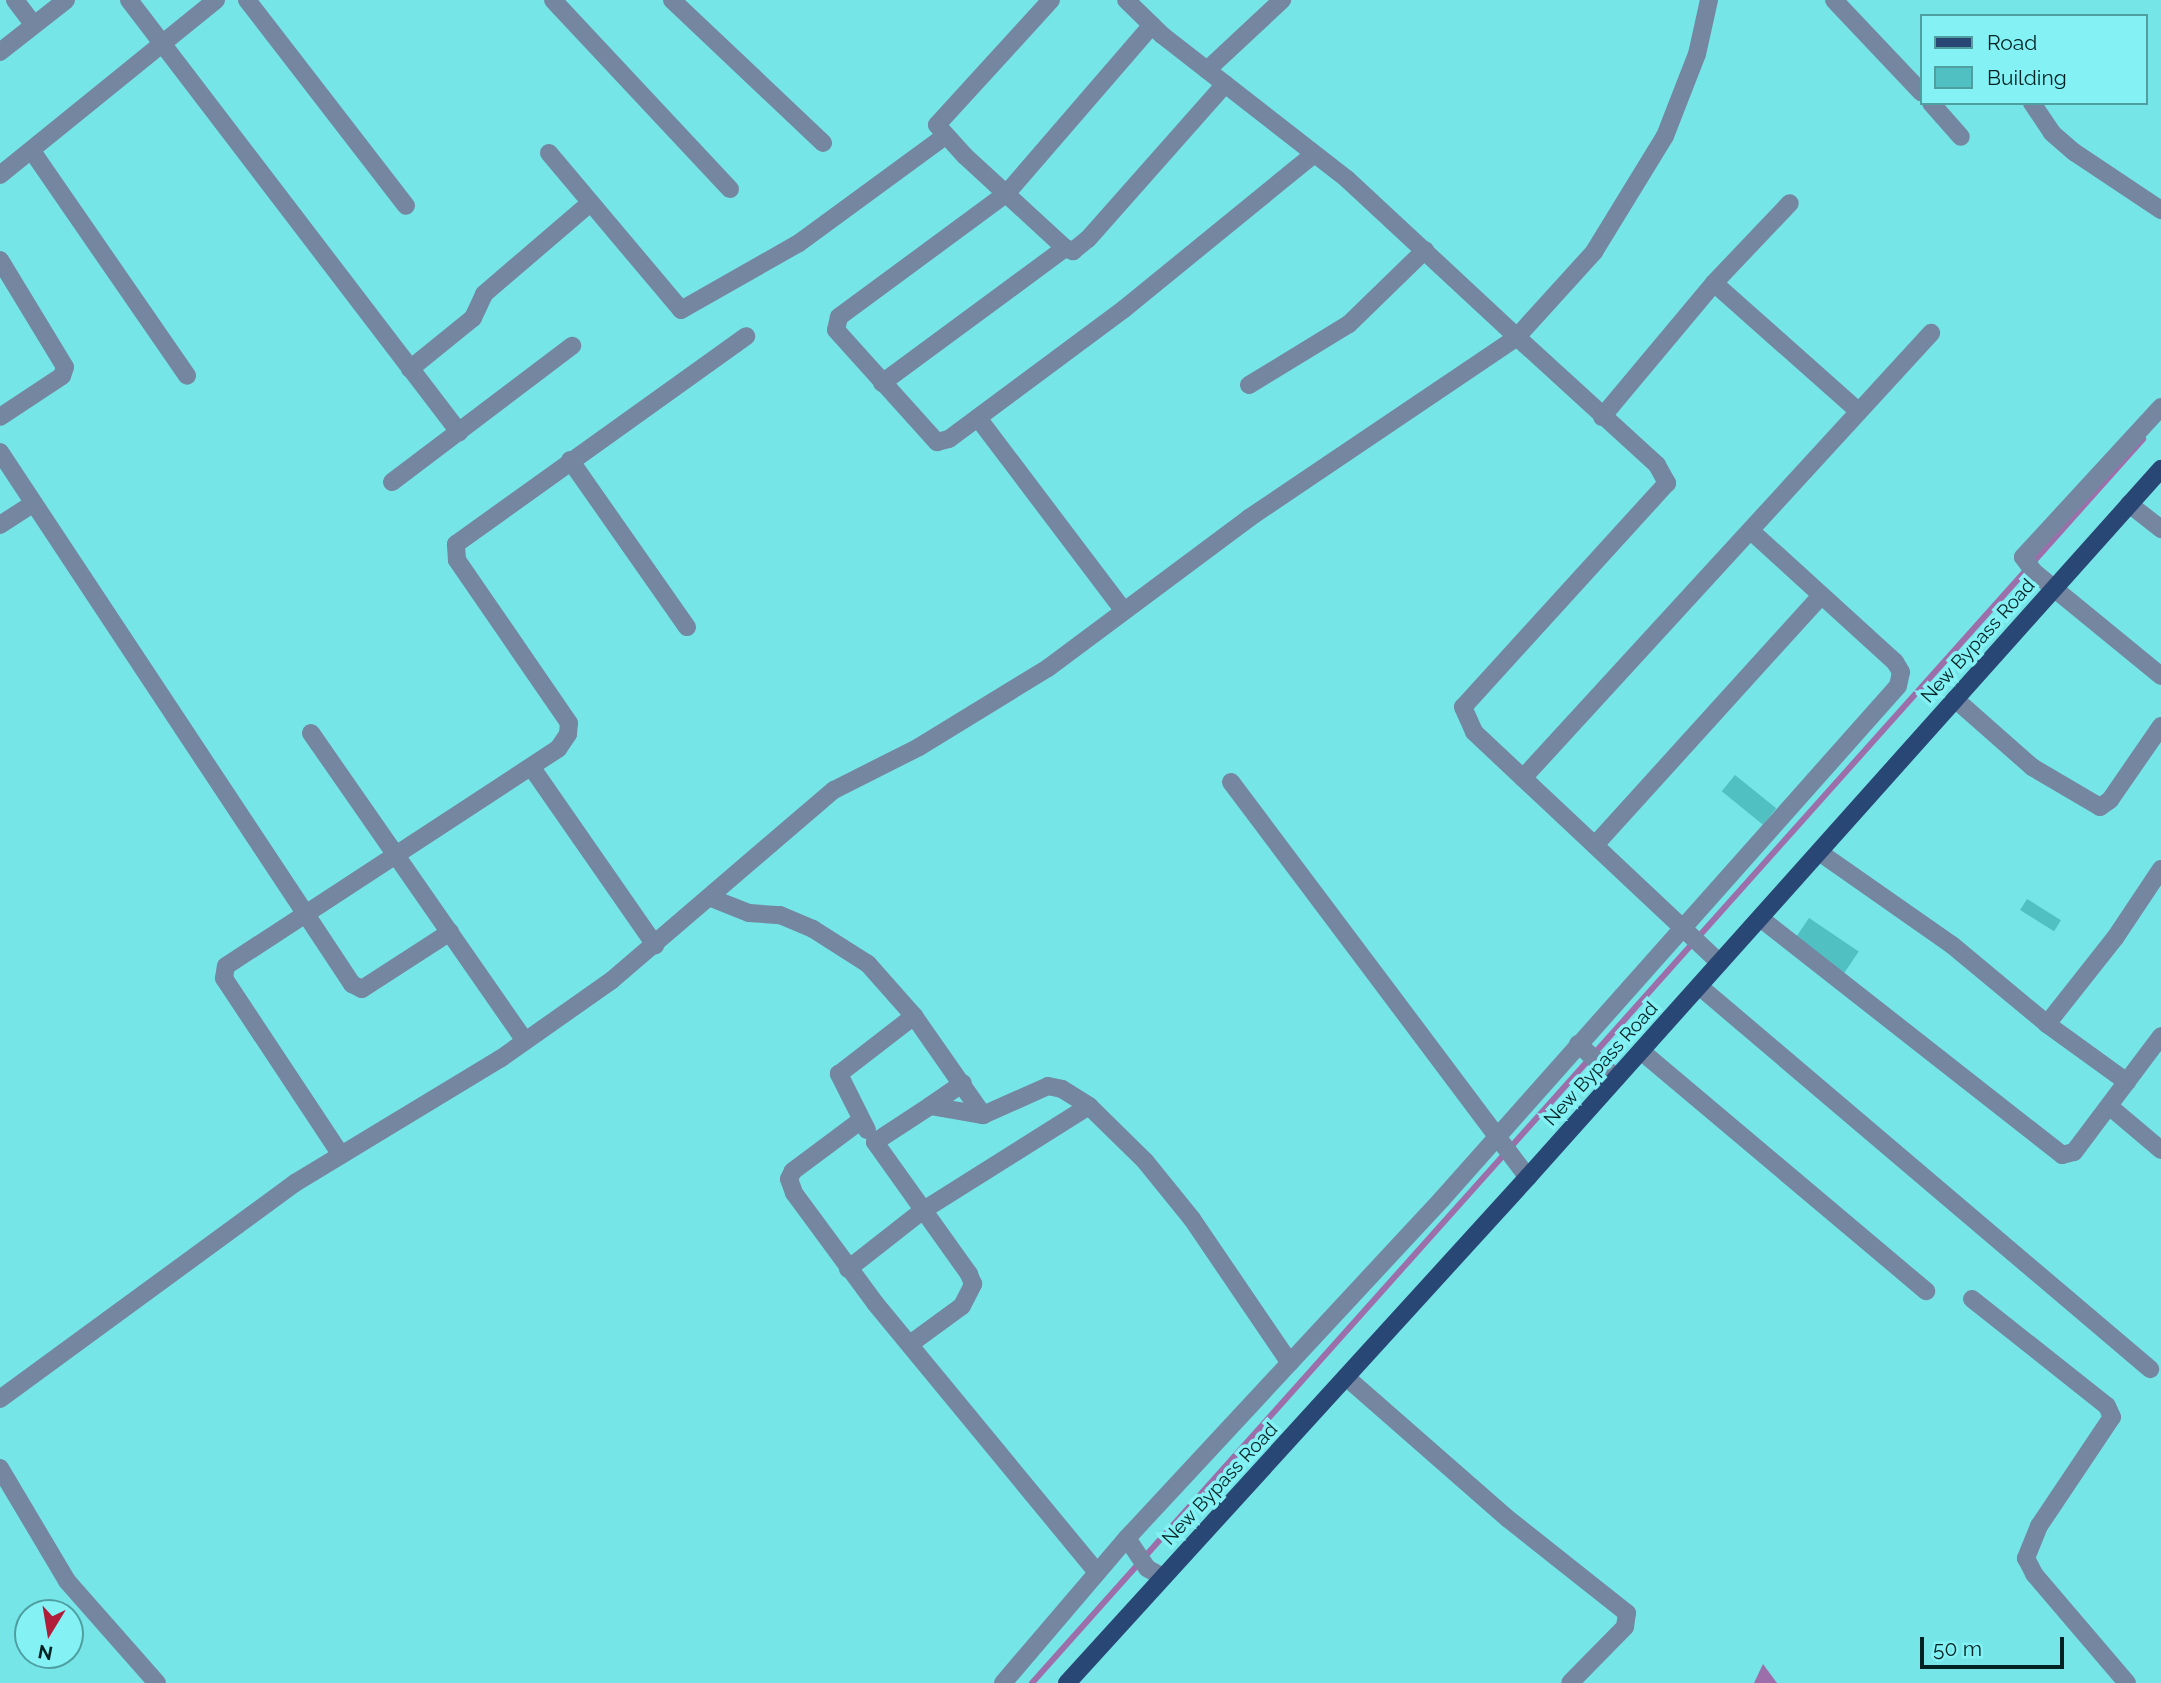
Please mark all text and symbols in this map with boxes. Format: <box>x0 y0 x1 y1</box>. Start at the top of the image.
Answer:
legend <box>1920 14 2147 105</box>
text: Road <box>1987 30 2037 55</box>
text: Building <box>1987 65 2067 90</box>
street label: New Bypass Road <box>1916 574 2040 708</box>
street label: New Bypass Road <box>1539 997 1663 1131</box>
street label: New Bypass Road <box>1157 1418 1283 1550</box>
north arrow <box>14 1599 84 1669</box>
scale bar <box>1923 1624 2066 1668</box>
text: 50 m <box>1933 1636 1982 1661</box>
text: N <box>36 1640 55 1665</box>

